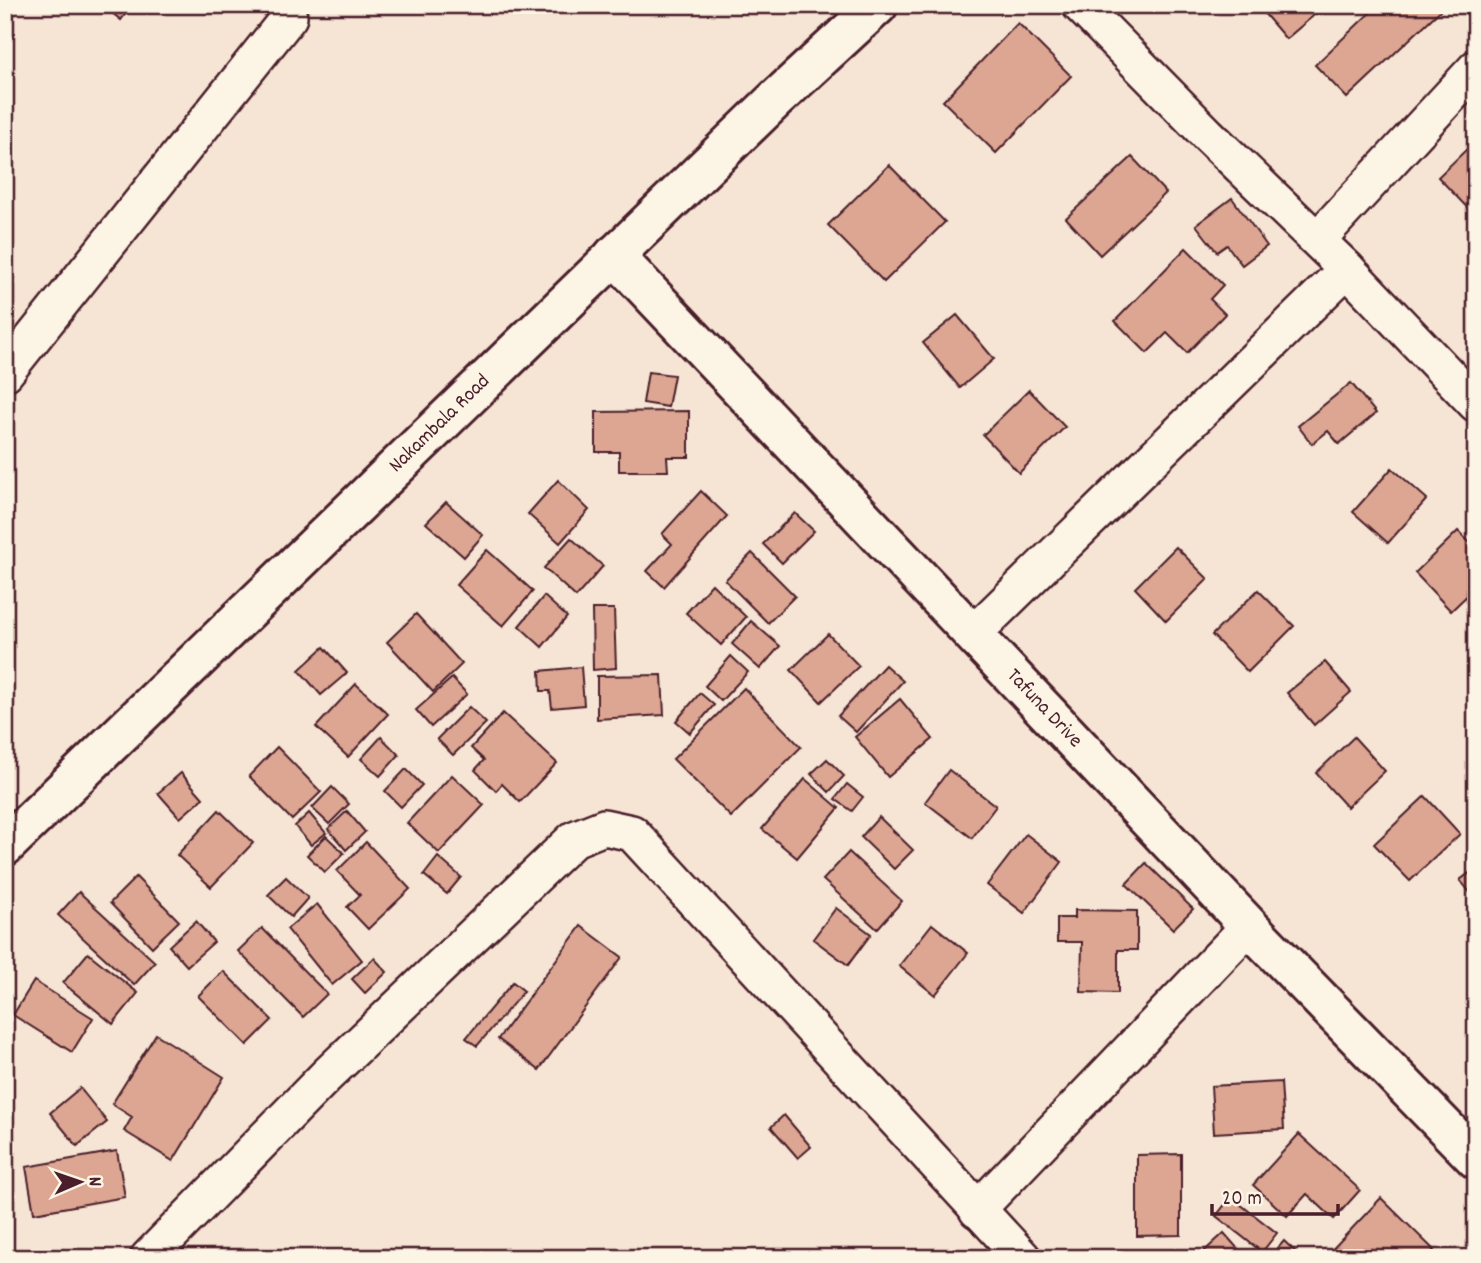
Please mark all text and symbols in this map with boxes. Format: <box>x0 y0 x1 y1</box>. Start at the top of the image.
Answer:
street label: Nakambala Road <box>383 368 498 481</box>
street label: Tafuna Drive <box>998 662 1089 755</box>
north arrow <box>46 1148 116 1218</box>
scale bar <box>1212 1172 1338 1216</box>
text: N <box>80 1176 107 1187</box>
text: 20 m <box>1222 1185 1262 1215</box>

